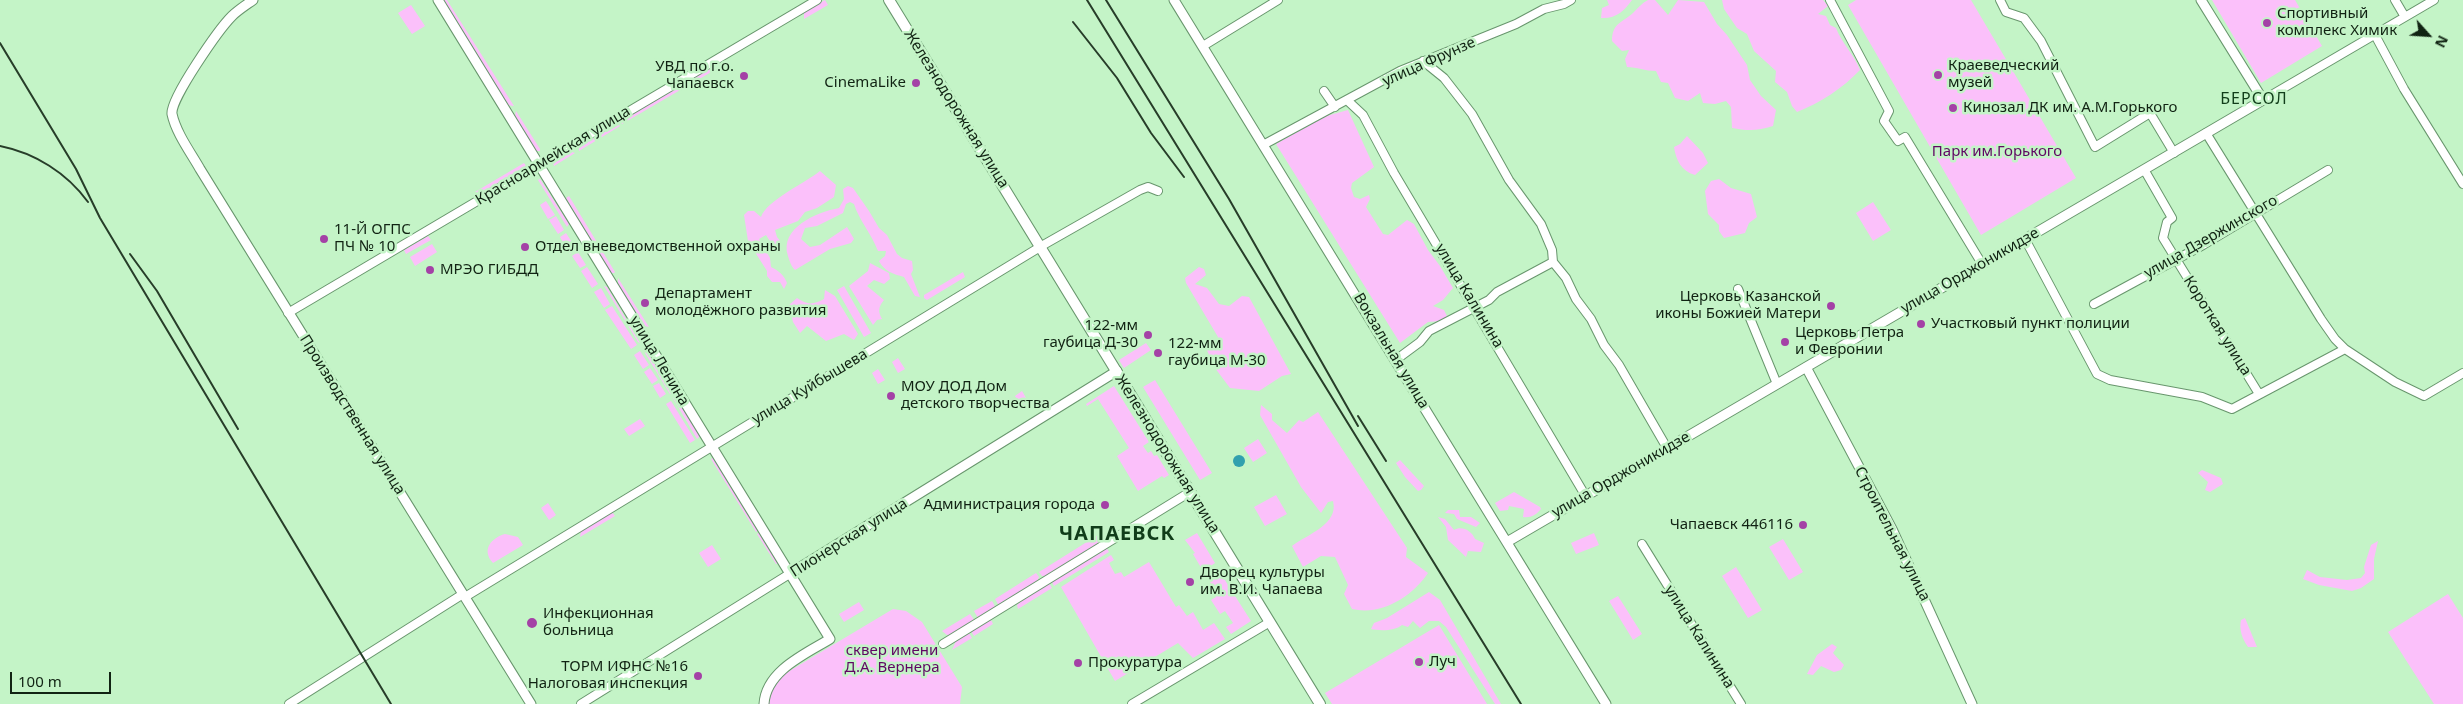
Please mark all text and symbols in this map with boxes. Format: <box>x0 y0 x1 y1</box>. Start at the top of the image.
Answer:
place label: Спортивный комплекс Химик <box>2277 5 2397 40</box>
north arrow <box>2403 10 2453 60</box>
marker: Спортивный комплекс Химик <box>2261 17 2273 29</box>
street label: Железнодорожная улица <box>900 26 1012 192</box>
street label: улица Фрунзе <box>1380 33 1478 91</box>
text: N <box>2431 33 2453 51</box>
place label: Краеведческий музей <box>1948 57 2059 92</box>
place label: УВД по г.о. Чапаевск <box>655 58 734 93</box>
marker: Краеведческий музей <box>1932 69 1944 81</box>
marker: УВД по г.о. Чапаевск <box>738 70 750 82</box>
place label: CinemaLike <box>824 74 906 92</box>
marker: CinemaLike <box>910 77 922 89</box>
district label: БЕРСОЛ <box>2219 89 2289 109</box>
place label: Кинозал ДК им. А.М.Горького <box>1963 99 2177 117</box>
marker: Кинозал ДК им. А.М.Горького <box>1947 102 1959 114</box>
street label: Красноармейская улица <box>472 103 634 209</box>
park label: Парк им.Горького <box>1932 143 2062 161</box>
street label: улица Дзержинского <box>2141 191 2281 283</box>
place label: 11-Й ОГПС ПЧ № 10 <box>334 221 411 256</box>
street label: улица Орджоникидзе <box>1898 224 2042 318</box>
marker: 11-Й ОГПС ПЧ № 10 <box>318 233 330 245</box>
place label: Отдел вневедомственной охраны <box>535 238 781 256</box>
marker: Отдел вневедомственной охраны <box>519 241 531 253</box>
street label: улица Калинина <box>1431 241 1507 351</box>
place label: МРЭО ГИБДД <box>440 261 538 279</box>
marker: МРЭО ГИБДД <box>424 264 436 276</box>
street label: Короткая улица <box>2179 273 2255 379</box>
place label: Департамент молодёжного развития <box>655 285 826 320</box>
place label: Церковь Казанской иконы Божией Матери <box>1655 288 1821 323</box>
street label: Вокзальная улица <box>1349 290 1433 412</box>
marker: Департамент молодёжного развития <box>639 297 651 309</box>
marker: Церковь Казанской иконы Божией Матери <box>1825 300 1837 312</box>
street label: улица Ленина <box>625 313 693 409</box>
place label: Участковый пункт полиции <box>1931 315 2130 333</box>
place label: 122-мм гаубица Д-30 <box>1043 317 1138 352</box>
marker: Участковый пункт полиции <box>1915 318 1927 330</box>
place label: Церковь Петра и Февронии <box>1795 324 1904 359</box>
marker: 122-мм гаубица Д-30 <box>1142 329 1154 341</box>
street label: Производственная улица <box>295 332 409 498</box>
place label: 122-мм гаубица М-30 <box>1168 335 1266 370</box>
marker: Церковь Петра и Февронии <box>1779 336 1791 348</box>
street label: улица Куйбышева <box>749 345 871 429</box>
marker: 122-мм гаубица М-30 <box>1152 347 1164 359</box>
street label: Железнодорожная улица <box>1111 371 1223 537</box>
place label: МОУ ДОД Дом детского творчества <box>901 378 1050 413</box>
marker: МОУ ДОД Дом детского творчества <box>885 390 897 402</box>
street label: улица Орджоникидзе <box>1549 428 1693 522</box>
street label: Строительная улица <box>1850 464 1934 604</box>
street label: Пионерская улица <box>787 495 911 581</box>
place label: Администрация города <box>923 496 1095 514</box>
marker: Администрация города <box>1099 499 1111 511</box>
place label: Чапаевск 446116 <box>1670 516 1793 534</box>
marker: Чапаевск 446116 <box>1797 519 1809 531</box>
district label: ЧАПАЕВСК <box>1058 522 1176 546</box>
place label: Дворец культуры им. В.И. Чапаева <box>1200 564 1325 599</box>
marker: Дворец культуры им. В.И. Чапаева <box>1184 576 1196 588</box>
street label: улица Калинина <box>1660 582 1738 692</box>
place label: Инфекционная больница <box>543 605 654 640</box>
marker: Инфекционная больница <box>525 616 539 630</box>
park label: сквер имени Д.А. Вернера <box>845 642 939 677</box>
place label: Луч <box>1429 653 1456 671</box>
place label: Прокуратура <box>1088 654 1182 672</box>
marker: Луч <box>1413 656 1425 668</box>
marker: Прокуратура <box>1072 657 1084 669</box>
place label: ТОРМ ИФНС №16 Налоговая инспекция <box>528 658 688 693</box>
scale bar <box>12 662 114 694</box>
marker: ТОРМ ИФНС №16 Налоговая инспекция <box>692 670 704 682</box>
text: 100 m <box>18 671 62 691</box>

